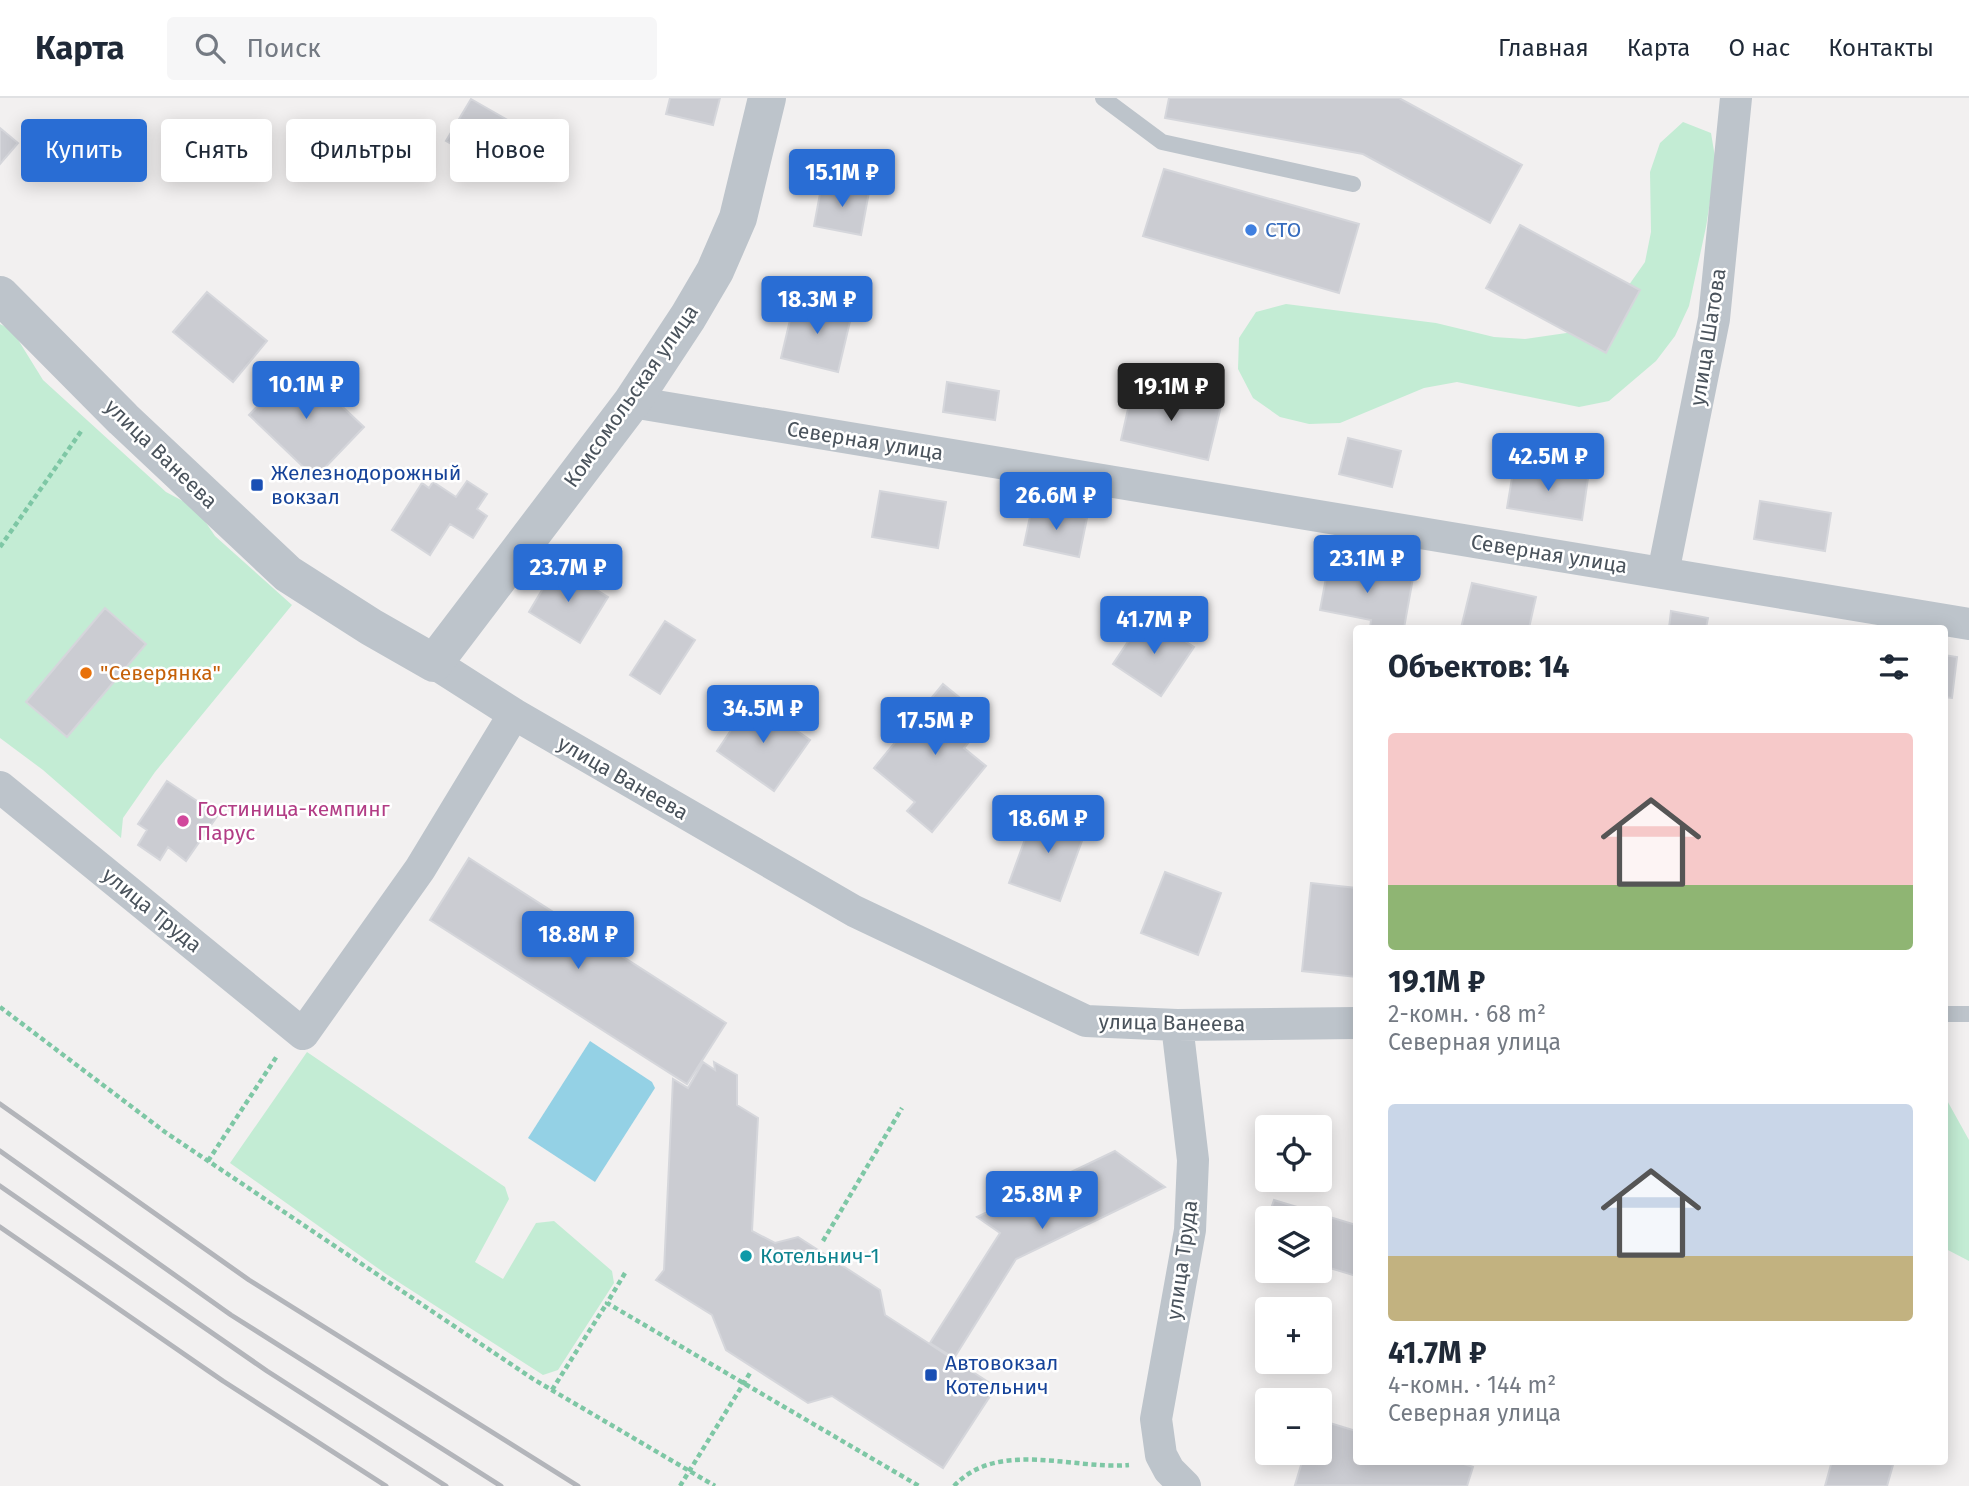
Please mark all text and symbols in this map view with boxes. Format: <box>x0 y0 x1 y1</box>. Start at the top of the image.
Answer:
search box <box>167 17 657 80</box>
text: Карта <box>35 28 125 68</box>
icon: search <box>191 29 229 67</box>
text: Поиск <box>247 33 321 64</box>
text: Главная <box>1498 34 1589 62</box>
text: Карта <box>1627 34 1690 62</box>
text: О нас <box>1728 34 1790 62</box>
text: Контакты <box>1828 34 1934 62</box>
chip: Купить <box>21 119 147 182</box>
chip: Снять <box>161 119 272 182</box>
chip: Фильтры <box>286 119 436 182</box>
chip: Новое <box>450 119 569 182</box>
pin: 15.1M ₽ <box>777 150 907 209</box>
text: 15.1M ₽ <box>805 158 879 186</box>
place label: СТО <box>1265 217 1301 243</box>
marker: СТО <box>1243 222 1259 238</box>
street label: улица Шатова <box>1684 266 1732 408</box>
pin: 18.3M ₽ <box>752 276 882 336</box>
text: 18.3M ₽ <box>777 285 857 313</box>
street label: Комсомольская улица <box>558 300 704 492</box>
pin: 10.1M ₽ <box>241 362 371 421</box>
pin: 19.1M ₽ <box>1106 364 1236 423</box>
text: 10.1M ₽ <box>268 370 344 398</box>
text: 19.1M ₽ <box>1134 372 1208 400</box>
street label: улица Ванеева <box>99 394 223 514</box>
street label: Северная улица <box>785 416 945 466</box>
pin: 42.5M ₽ <box>1483 434 1613 493</box>
text: 42.5M ₽ <box>1508 442 1588 470</box>
place label: Железнодорожный вокзал <box>271 460 461 510</box>
pin: 26.6M ₽ <box>991 472 1121 532</box>
marker: Железнодорожный вокзал <box>249 477 265 493</box>
text: 26.6M ₽ <box>1016 481 1096 509</box>
street label: Северная улица <box>1469 529 1629 579</box>
pin: 23.1M ₽ <box>1302 536 1432 595</box>
text: 23.1M ₽ <box>1330 544 1404 572</box>
pin: 23.7M ₽ <box>503 545 633 604</box>
text: 23.7M ₽ <box>529 553 607 581</box>
pin: 41.7M ₽ <box>1089 596 1219 656</box>
text: 41.7M ₽ <box>1116 605 1192 633</box>
icon: filters <box>1875 648 1913 686</box>
text: Объектов: 14 <box>1388 649 1570 685</box>
place label: "Северянка" <box>100 660 221 686</box>
marker: "Северянка" <box>78 665 94 681</box>
pin: 34.5M ₽ <box>698 686 828 745</box>
text: 34.5M ₽ <box>723 694 803 722</box>
pin: 17.5M ₽ <box>870 698 1000 757</box>
text: 17.5M ₽ <box>897 706 973 734</box>
street label: улица Ванеева <box>553 730 693 826</box>
icon: home <box>1588 779 1714 905</box>
place label: Гостиница-кемпинг Парус <box>197 796 390 846</box>
pin: 18.6M ₽ <box>983 796 1113 855</box>
text: 18.6M ₽ <box>1008 804 1088 832</box>
marker: Гостиница-кемпинг Парус <box>175 813 191 829</box>
street label: улица Труда <box>97 862 207 958</box>
pin: 18.8M ₽ <box>513 912 643 971</box>
text: 18.8M ₽ <box>538 920 618 948</box>
text: 19.1M ₽ <box>1388 964 1485 1000</box>
text: 2-комн. · 68 m² <box>1388 1000 1546 1028</box>
street label: улица Ванеева <box>1098 1009 1246 1037</box>
text: Северная улица <box>1388 1028 1561 1056</box>
map controls <box>1255 1115 1332 1465</box>
button: locate <box>1255 1115 1332 1192</box>
icon: home <box>1588 1150 1714 1276</box>
pin: 25.8M ₽ <box>977 1172 1107 1231</box>
text: 25.8M ₽ <box>1002 1180 1082 1208</box>
street label: улица Труда <box>1161 1198 1203 1322</box>
button: layers <box>1255 1206 1332 1283</box>
place label: Котельнич-1 <box>760 1243 880 1269</box>
marker: Котельнич-1 <box>738 1248 754 1264</box>
button: + <box>1255 1297 1332 1374</box>
text: 41.7M ₽ <box>1388 1335 1487 1371</box>
place label: Автовокзал Котельнич <box>945 1350 1058 1400</box>
marker: Автовокзал Котельнич <box>923 1367 939 1383</box>
text: 4-комн. · 144 m² <box>1388 1371 1556 1399</box>
button: − <box>1255 1388 1332 1465</box>
text: Северная улица <box>1388 1399 1561 1427</box>

